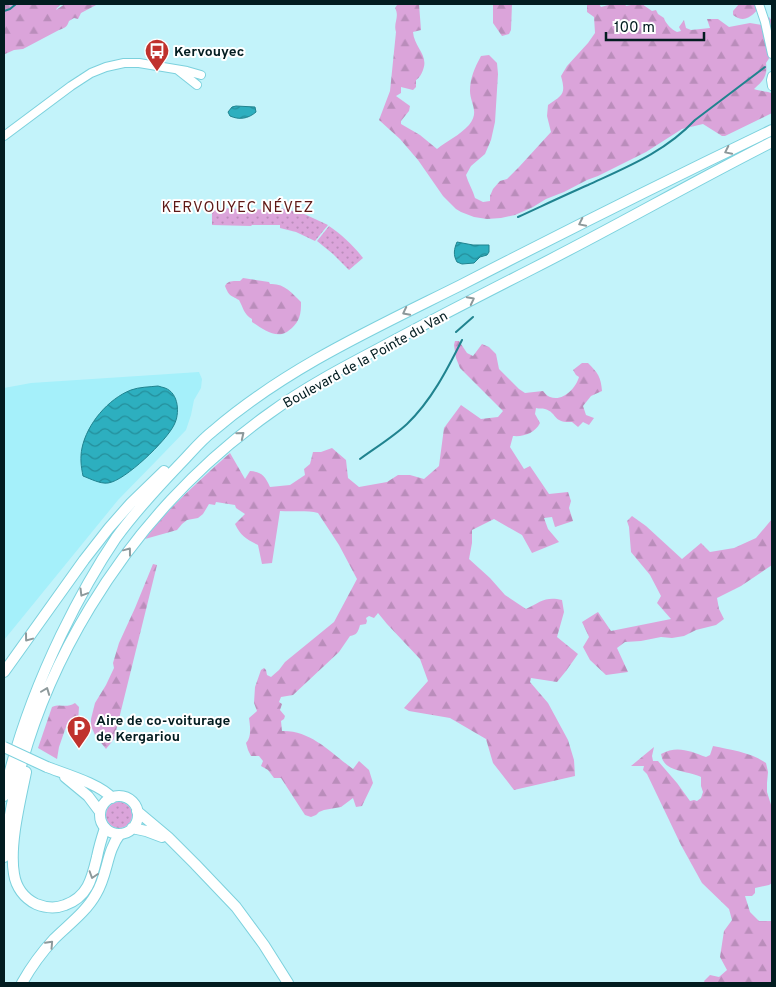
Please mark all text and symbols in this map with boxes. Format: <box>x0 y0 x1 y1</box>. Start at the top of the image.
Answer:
scale bar <box>606 10 704 42</box>
text: 100 m <box>614 19 655 38</box>
bus stop icon: Kervouyec <box>144 38 170 72</box>
place label: Kervouyec <box>174 44 244 61</box>
one-way arrow <box>724 145 733 155</box>
district label: KERVOUYEC NÉVEZ <box>162 198 314 218</box>
one-way arrow <box>579 217 588 227</box>
one-way arrow <box>466 296 475 306</box>
one-way arrow <box>402 306 411 316</box>
street label: Boulevard de la Pointe du Van <box>280 308 451 413</box>
one-way arrow <box>235 433 244 441</box>
one-way arrow <box>122 547 131 557</box>
one-way arrow <box>79 587 89 596</box>
one-way arrow <box>26 632 34 641</box>
one-way arrow <box>41 688 51 696</box>
place label: Aire de co-voiturage de Kergariou <box>96 713 231 746</box>
parking icon: Aire de co-voiturage de Kergariou <box>66 715 92 749</box>
one-way arrow <box>88 870 98 878</box>
one-way arrow <box>44 940 53 949</box>

